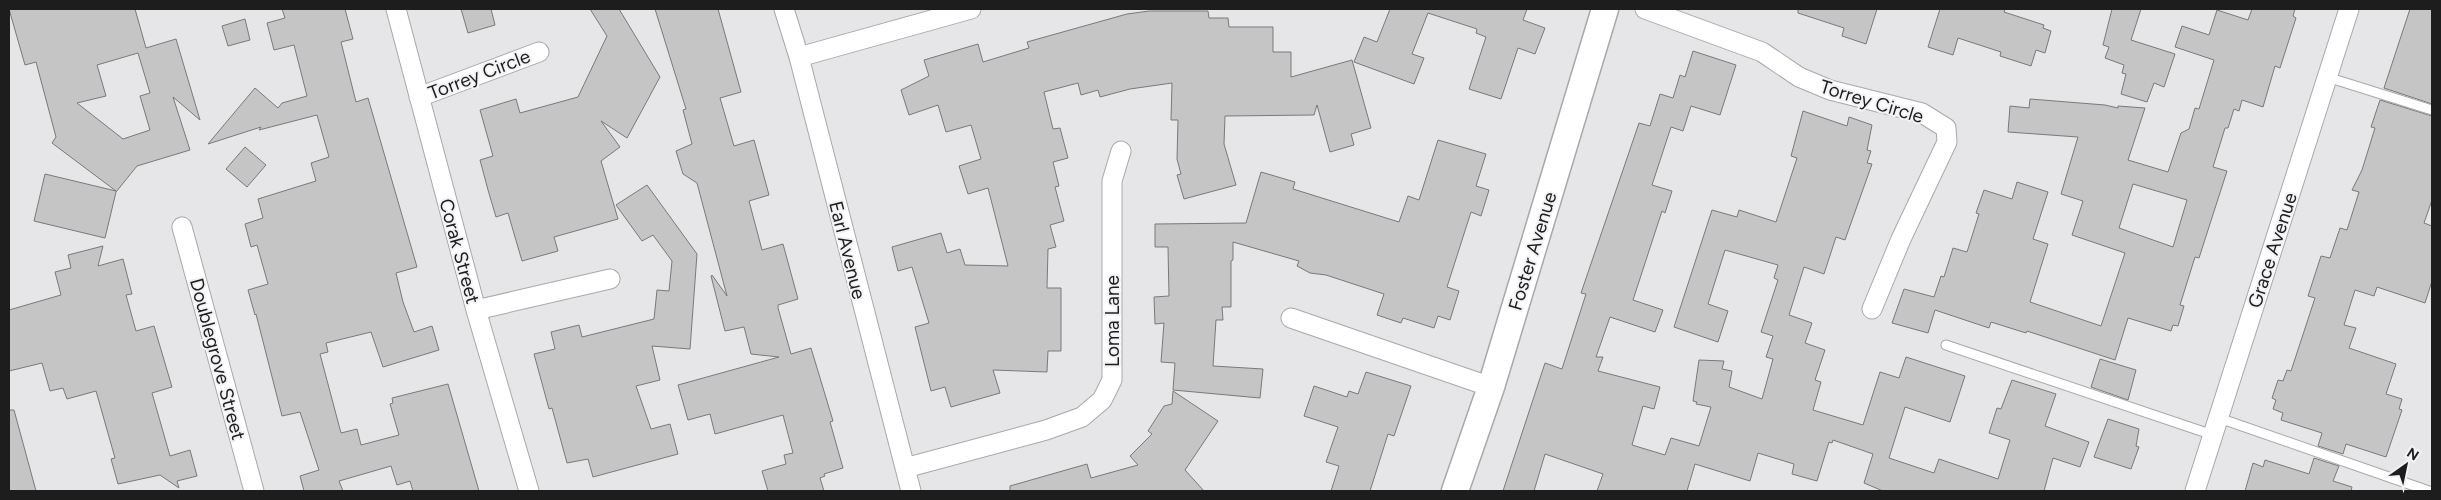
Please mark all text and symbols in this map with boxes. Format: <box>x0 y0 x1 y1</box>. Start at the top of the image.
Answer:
street label: Torrey Circle <box>425 44 533 104</box>
street label: Torrey Circle <box>1817 75 1927 128</box>
street label: Foster Avenue <box>1504 189 1561 313</box>
street label: Grace Avenue <box>2243 189 2302 311</box>
street label: Corak Street <box>434 196 485 306</box>
street label: Earl Avenue <box>824 199 871 302</box>
street label: Loma Lane <box>1101 275 1124 367</box>
street label: Doublegrove Street <box>185 276 250 443</box>
north arrow <box>2381 440 2431 490</box>
text: N <box>2404 444 2422 465</box>

